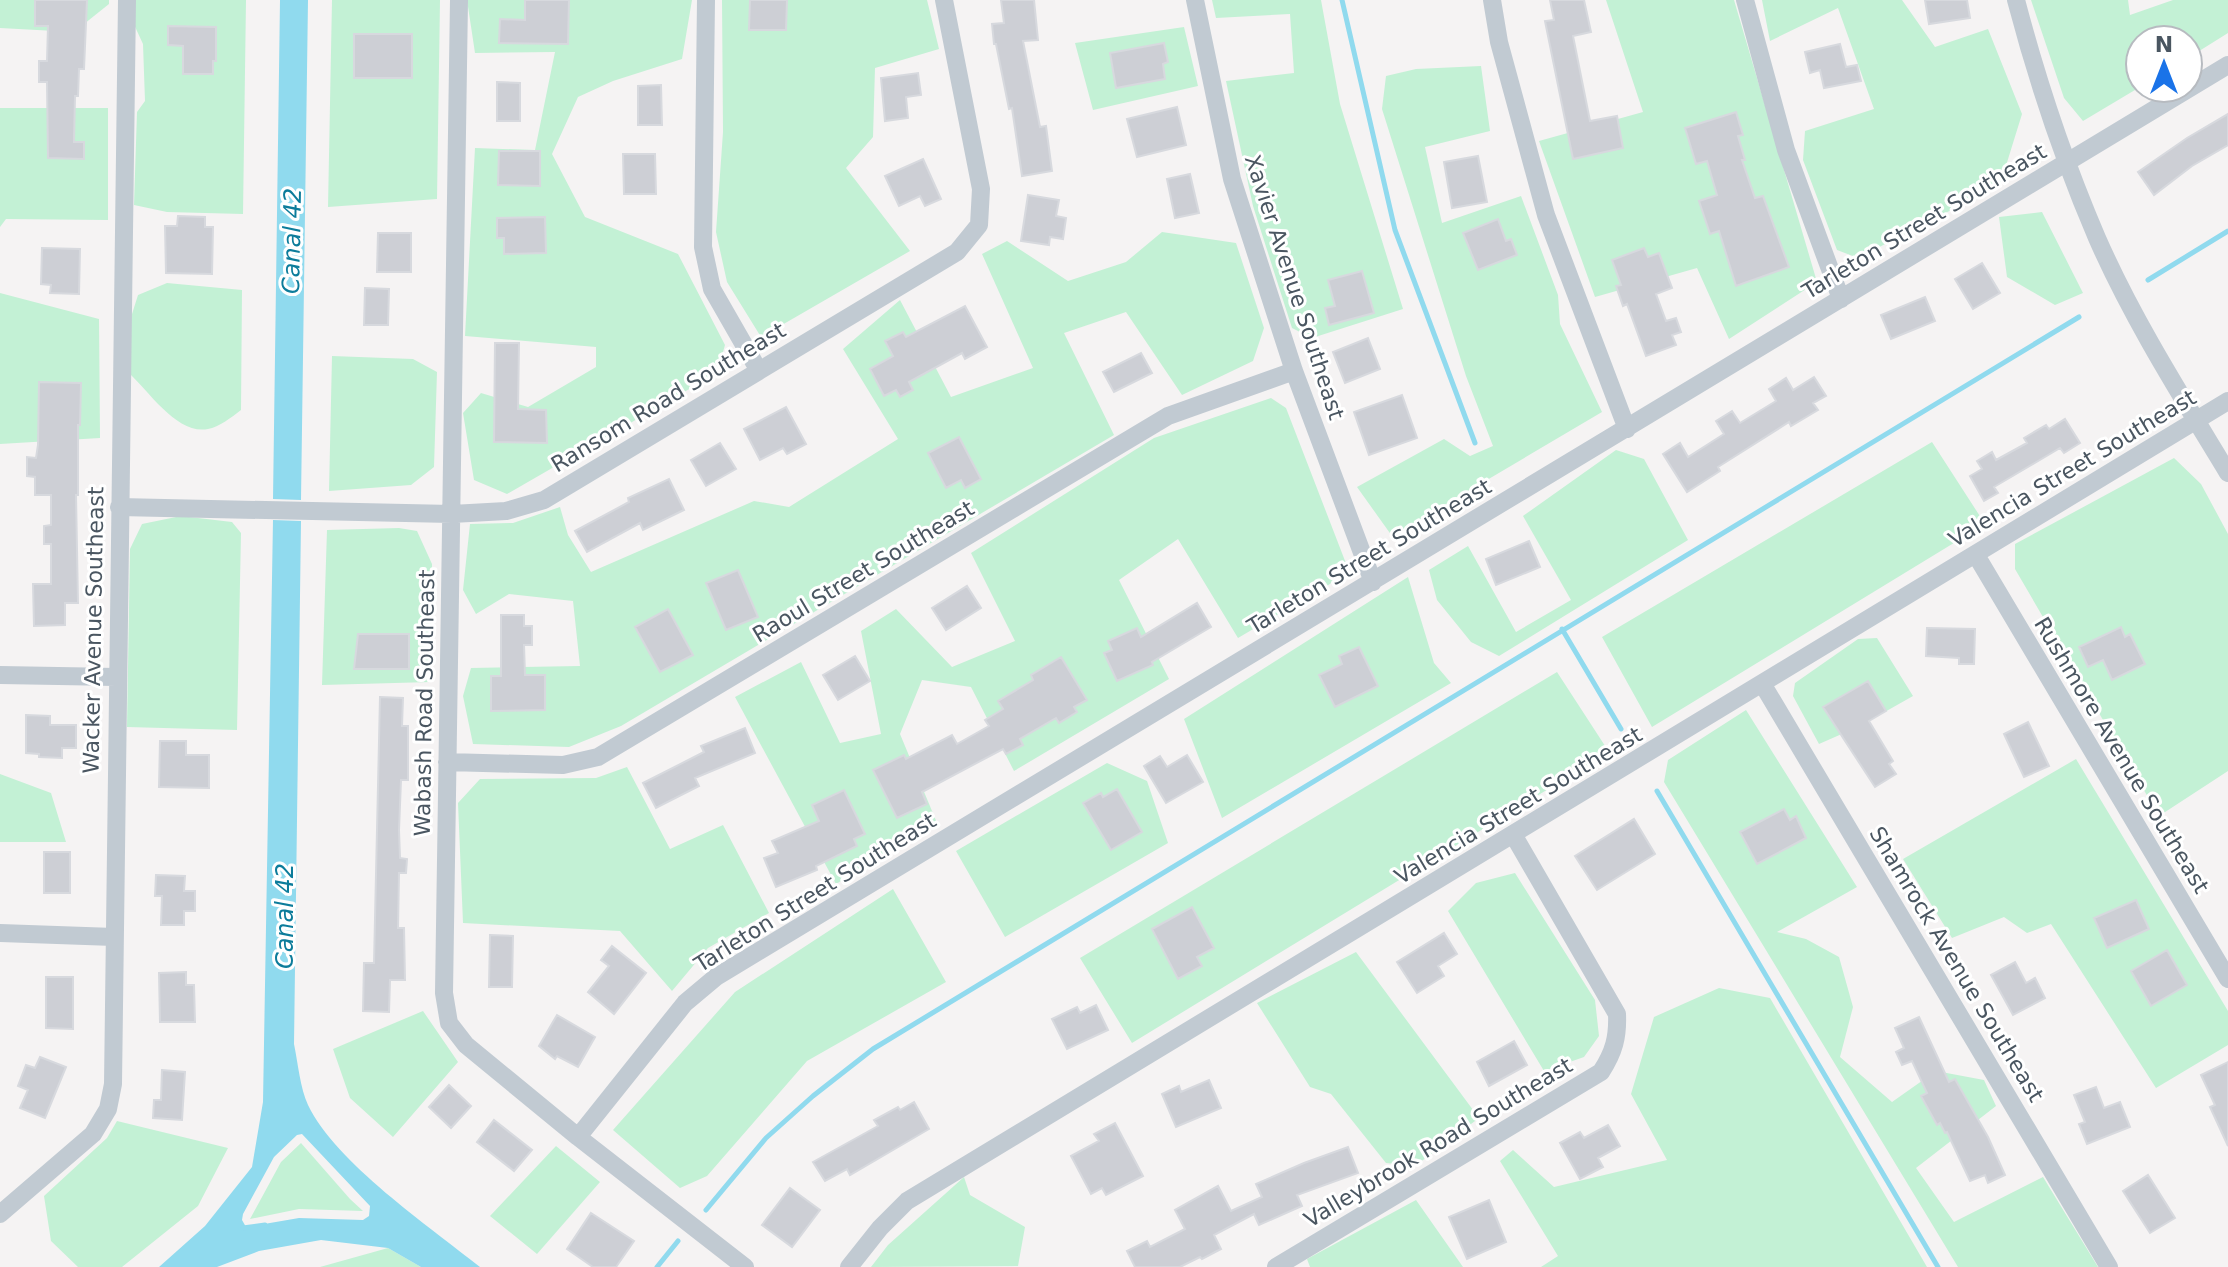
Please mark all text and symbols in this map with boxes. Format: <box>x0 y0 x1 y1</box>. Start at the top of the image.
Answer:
north arrow <box>2124 24 2204 104</box>
text: N <box>2155 32 2173 57</box>
street label: Tarleton Street Southeast <box>1797 138 2051 305</box>
street label: Xavier Avenue Southeast <box>1240 152 1349 423</box>
water label: Canal 42 <box>277 188 307 294</box>
street label: Ransom Road Southeast <box>547 317 790 477</box>
street label: Valencia Street Southeast <box>1944 384 2201 552</box>
street label: Tarleton Street Southeast <box>1242 473 1496 640</box>
street label: Wacker Avenue Southeast <box>78 486 109 774</box>
street label: Raoul Street Southeast <box>748 495 979 647</box>
street label: Wabash Road Southeast <box>410 569 439 837</box>
street label: Rushmore Avenue Southeast <box>2029 613 2214 898</box>
street label: Valencia Street Southeast <box>1390 721 1647 889</box>
street label: Tarleton Street Southeast <box>689 807 941 978</box>
street label: Shamrock Avenue Southeast <box>1864 822 2049 1107</box>
water label: Canal 42 <box>271 863 299 969</box>
street label: Valleybrook Road Southeast <box>1300 1052 1577 1232</box>

